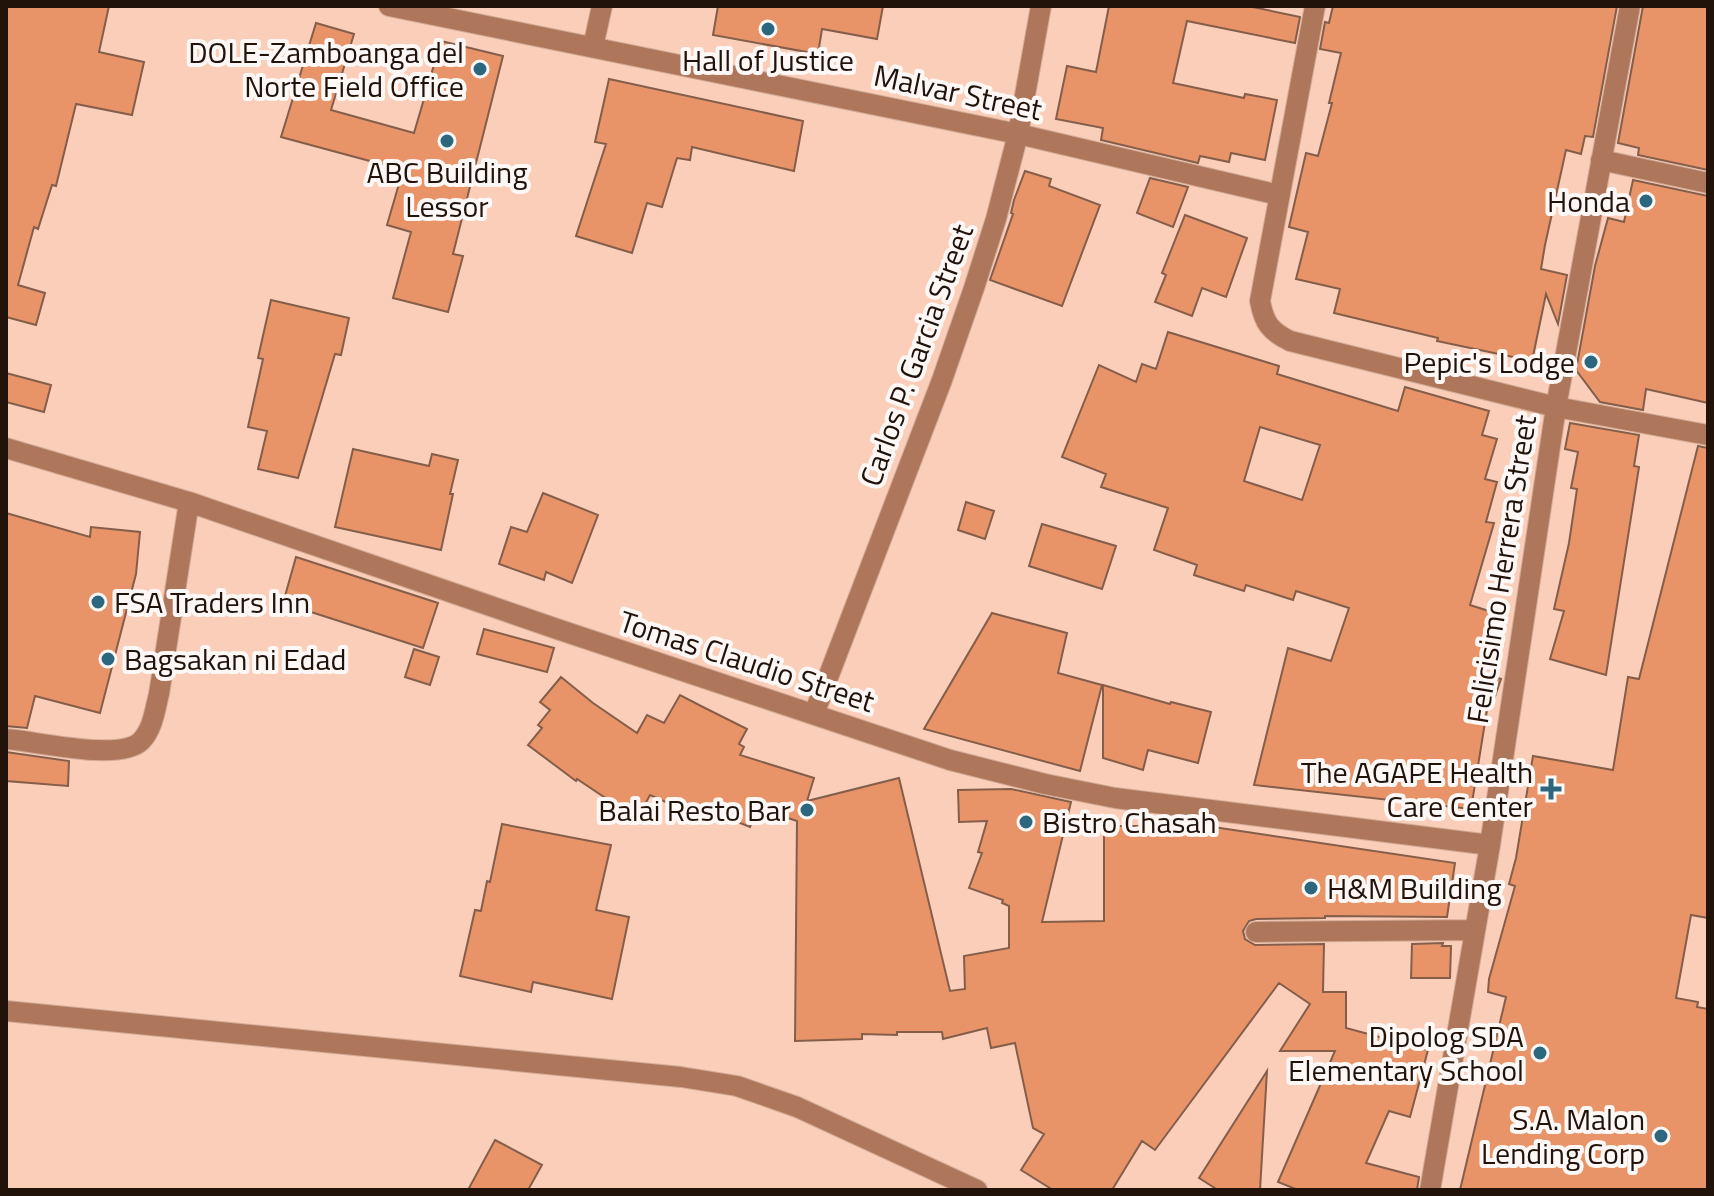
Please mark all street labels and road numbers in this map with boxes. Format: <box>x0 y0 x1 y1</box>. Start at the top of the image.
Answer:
street label: Malvar Street <box>870 52 1047 132</box>
street label: Carlos P. Garcia Street <box>847 217 985 492</box>
street label: Felicisimo Herrera Street <box>1454 411 1548 727</box>
street label: Tomas Claudio Street <box>613 598 881 724</box>

